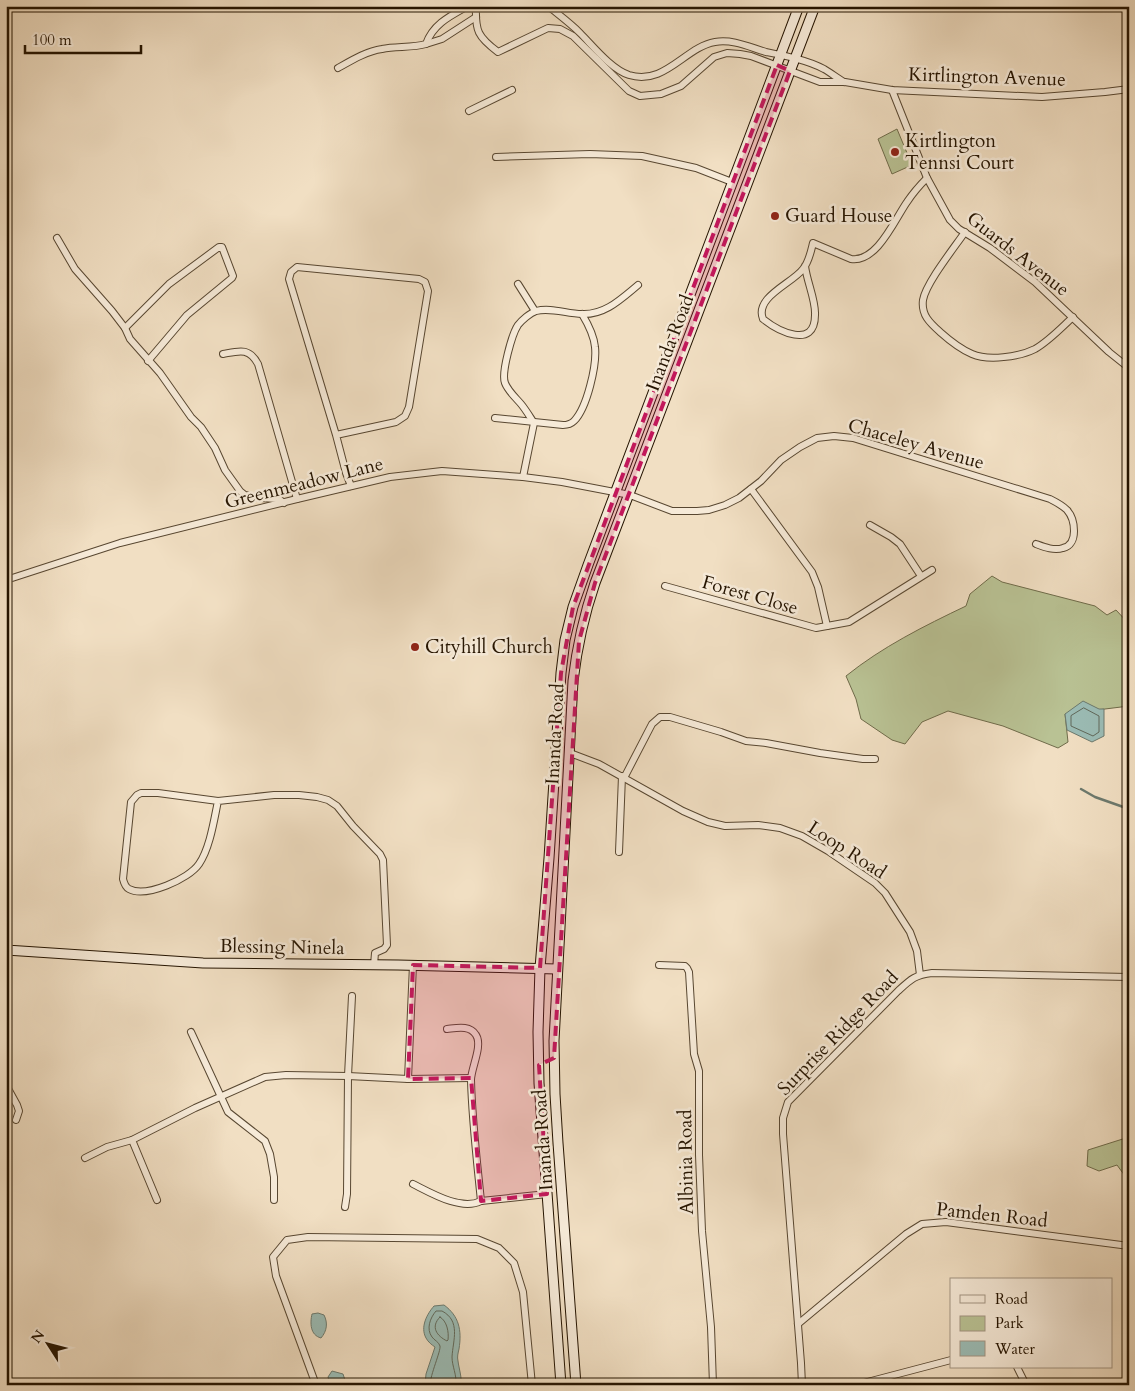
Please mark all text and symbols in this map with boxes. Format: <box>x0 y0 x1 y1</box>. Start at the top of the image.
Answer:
scale bar <box>25 22 141 54</box>
text: 100 m <box>32 30 72 50</box>
street label: Kirtlington Avenue <box>908 61 1066 93</box>
place label: Kirtlington Tennsi Court <box>905 128 1014 176</box>
marker: Kirtlington Tennsi Court <box>889 146 901 158</box>
place label: Guard House <box>785 203 892 229</box>
street label: Guards Avenue <box>961 206 1075 302</box>
marker: Guard House <box>769 210 781 222</box>
street label: Inanda Road <box>640 291 700 395</box>
street label: Chaceley Avenue <box>845 412 987 476</box>
street label: Greenmeadow Lane <box>222 451 386 515</box>
street label: Forest Close <box>699 569 801 621</box>
place label: Cityhill Church <box>425 634 553 660</box>
marker: Cityhill Church <box>409 641 421 653</box>
street label: Inanda Road <box>539 683 571 785</box>
street label: Loop Road <box>803 815 891 885</box>
street label: Blessing Ninela <box>219 933 345 961</box>
street label: Surprise Ridge Road <box>772 965 904 1101</box>
street label: Inanda Road <box>526 1088 560 1192</box>
street label: Albinia Road <box>672 1109 700 1215</box>
street label: Pamden Road <box>935 1196 1049 1234</box>
legend <box>950 1278 1112 1368</box>
text: Road <box>995 1289 1028 1309</box>
text: Park <box>995 1313 1024 1333</box>
north arrow <box>22 1318 72 1368</box>
text: N <box>27 1326 49 1347</box>
text: Water <box>994 1339 1036 1359</box>

